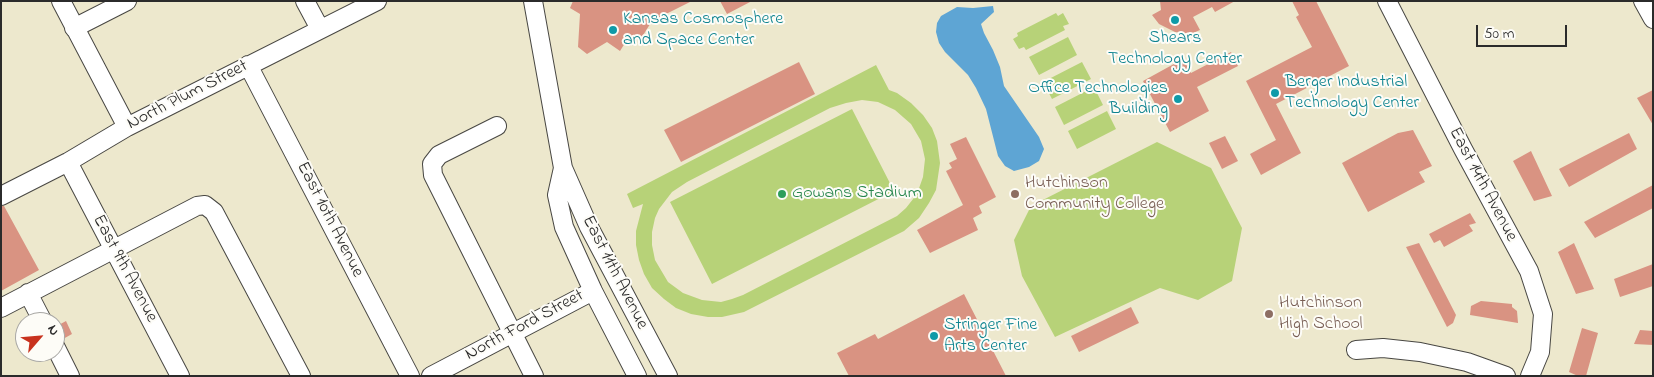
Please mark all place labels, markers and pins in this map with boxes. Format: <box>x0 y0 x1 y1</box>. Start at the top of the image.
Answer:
place label: Kansas Cosmosphere and Space Center <box>623 9 783 52</box>
marker: Shears Technology Center <box>1169 14 1181 26</box>
marker: Kansas Cosmosphere and Space Center <box>607 24 619 36</box>
place label: Shears Technology Center <box>1108 28 1242 70</box>
place label: Berger Industrial Technology Center <box>1285 72 1419 115</box>
place label: Office Technologies Building <box>1028 78 1168 120</box>
marker: Berger Industrial Technology Center <box>1269 87 1281 99</box>
marker: Office Technologies Building <box>1172 93 1184 105</box>
place label: Hutchinson Community College <box>1025 173 1164 215</box>
place label: Gowans Stadium <box>792 183 922 205</box>
marker: Gowans Stadium <box>776 188 788 200</box>
marker: Hutchinson Community College <box>1009 188 1021 200</box>
place label: Hutchinson High School <box>1279 293 1362 336</box>
marker: Hutchinson High School <box>1263 308 1275 320</box>
place label: Stringer Fine Arts Center <box>944 315 1037 358</box>
marker: Stringer Fine Arts Center <box>928 330 940 342</box>

